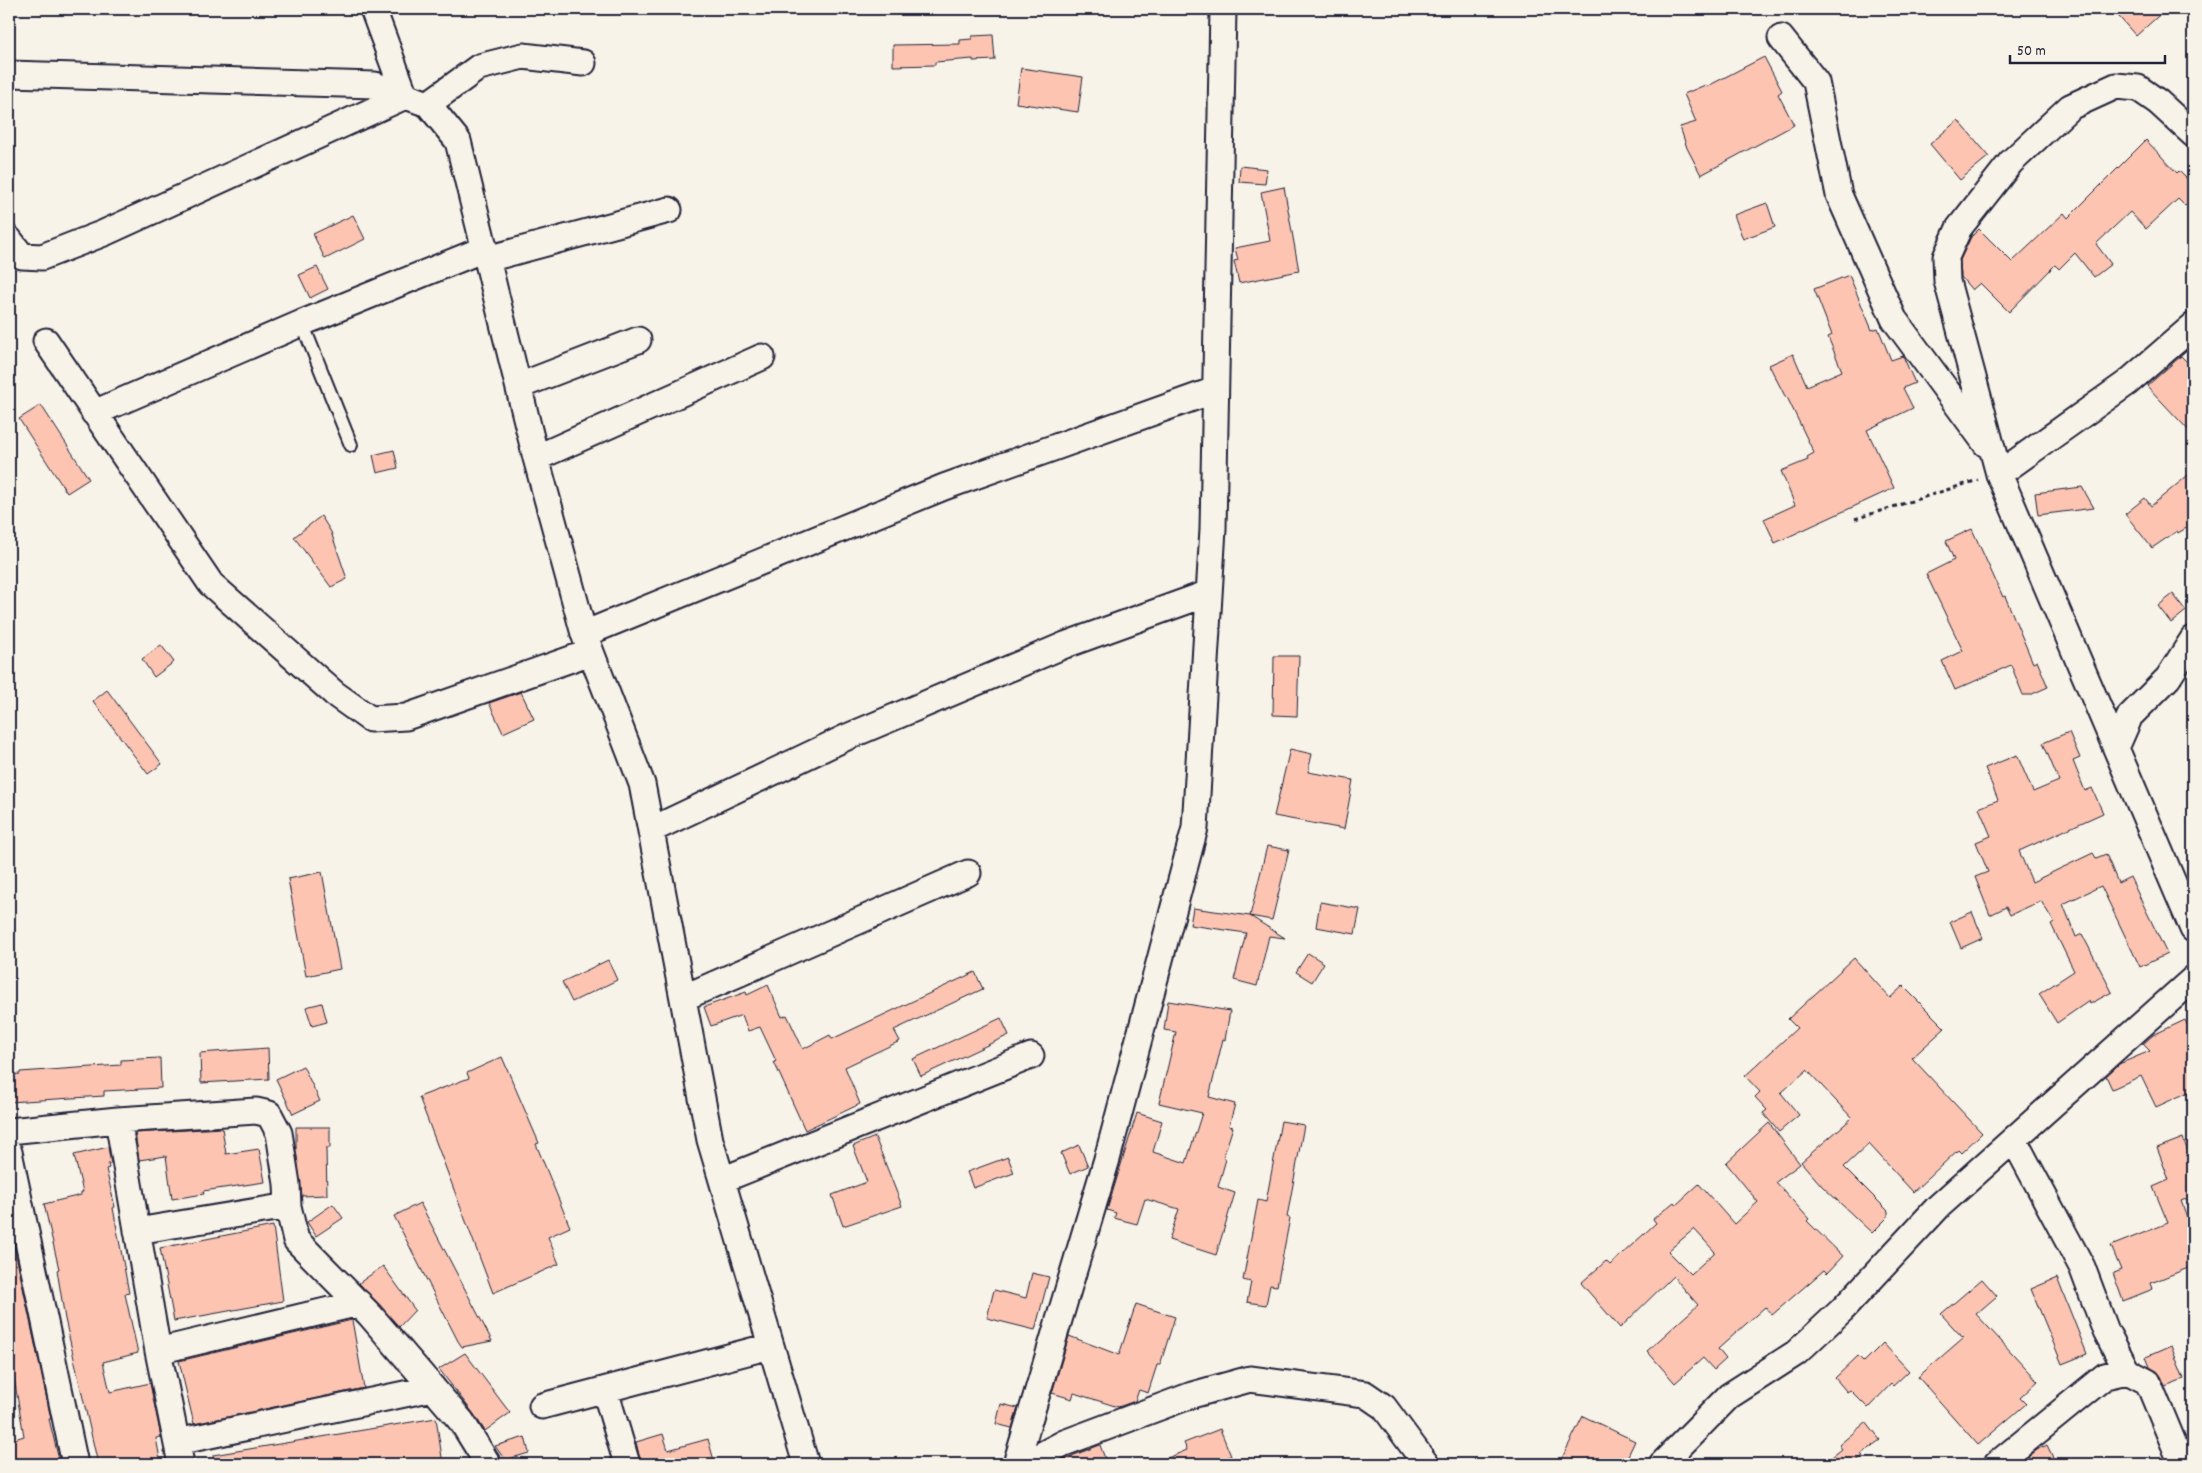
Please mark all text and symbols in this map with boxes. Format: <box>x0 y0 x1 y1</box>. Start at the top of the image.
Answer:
scale bar <box>2010 32 2164 64</box>
text: 50 m <box>2017 41 2046 63</box>

